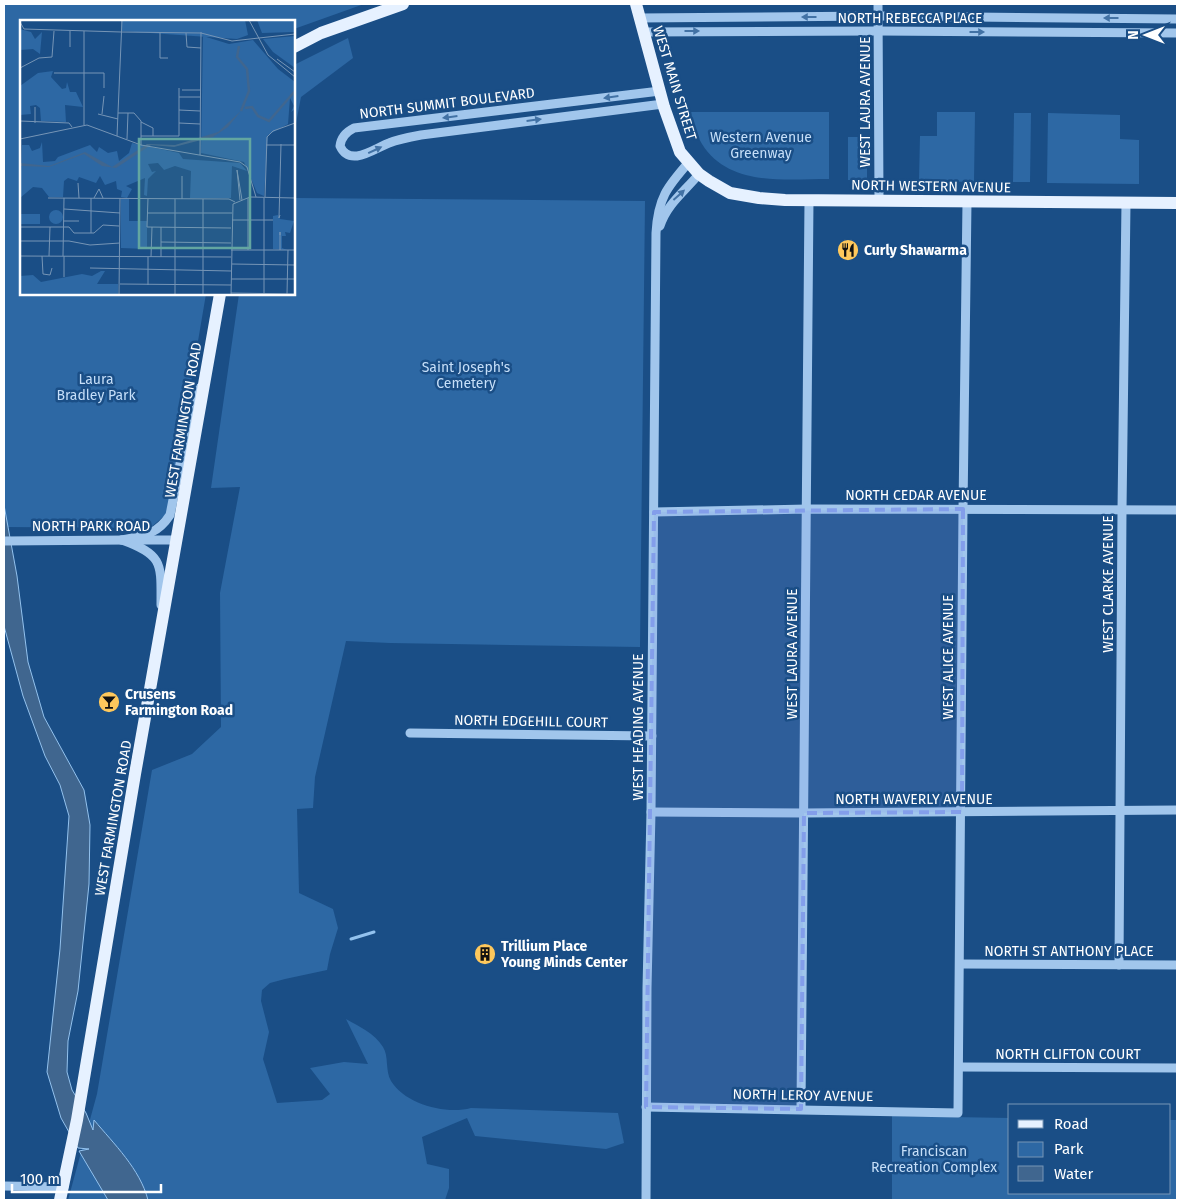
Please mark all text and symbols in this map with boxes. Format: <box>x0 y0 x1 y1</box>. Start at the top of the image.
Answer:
street label: NORTH REBECCA PLACE <box>837 10 983 27</box>
north arrow <box>1121 10 1171 60</box>
one-way arrow <box>800 13 816 21</box>
one-way arrow <box>1103 14 1119 22</box>
inset map <box>20 20 295 295</box>
street label: WEST MAIN STREET <box>649 24 700 143</box>
one-way arrow <box>684 27 700 35</box>
one-way arrow <box>969 28 985 36</box>
text: N <box>1125 30 1142 40</box>
street label: WEST LAURA AVENUE <box>857 37 874 167</box>
street label: NORTH SUMMIT BOULEVARD <box>358 84 536 123</box>
one-way arrow <box>603 94 619 102</box>
one-way arrow <box>442 113 458 121</box>
one-way arrow <box>526 116 542 124</box>
park label: Western Avenue Greenway <box>710 129 812 162</box>
one-way arrow <box>368 145 382 153</box>
street label: NORTH WESTERN AVENUE <box>851 177 1011 196</box>
one-way arrow <box>673 190 686 201</box>
restaurant icon: Curly Shawarma <box>836 238 860 262</box>
place label: Curly Shawarma <box>864 242 967 259</box>
street label: WEST FARMINGTON ROAD <box>161 341 206 499</box>
park label: Saint Joseph's Cemetery <box>422 359 511 392</box>
park label: Laura Bradley Park <box>56 371 136 404</box>
street label: NORTH CEDAR AVENUE <box>845 487 987 504</box>
street label: WEST CLARKE AVENUE <box>1100 515 1117 653</box>
street label: NORTH PARK ROAD <box>32 518 150 535</box>
street label: WEST LAURA AVENUE <box>784 589 801 719</box>
street label: WEST ALICE AVENUE <box>940 595 957 719</box>
street label: WEST HEADING AVENUE <box>630 654 647 800</box>
place label: Crusens Farmington Road <box>125 686 233 719</box>
bar icon: Crusens Farmington Road <box>97 690 121 714</box>
street label: NORTH EDGEHILL COURT <box>454 712 609 731</box>
street label: WEST FARMINGTON ROAD <box>91 739 136 897</box>
street label: NORTH WAVERLY AVENUE <box>835 791 993 808</box>
place label: Trillium Place Young Minds Center <box>500 938 628 971</box>
building icon: Trillium Place Young Minds Center <box>473 942 497 966</box>
street label: NORTH ST ANTHONY PLACE <box>984 943 1154 960</box>
street label: NORTH CLIFTON COURT <box>995 1046 1141 1063</box>
street label: NORTH LEROY AVENUE <box>732 1086 874 1105</box>
legend <box>1008 1104 1171 1194</box>
text: Road <box>1054 1115 1089 1133</box>
text: Park <box>1054 1140 1084 1158</box>
park label: Franciscan Recreation Complex <box>871 1143 997 1176</box>
scale bar <box>12 1162 161 1194</box>
text: Water <box>1054 1165 1093 1183</box>
text: 100 m <box>20 1170 60 1188</box>

